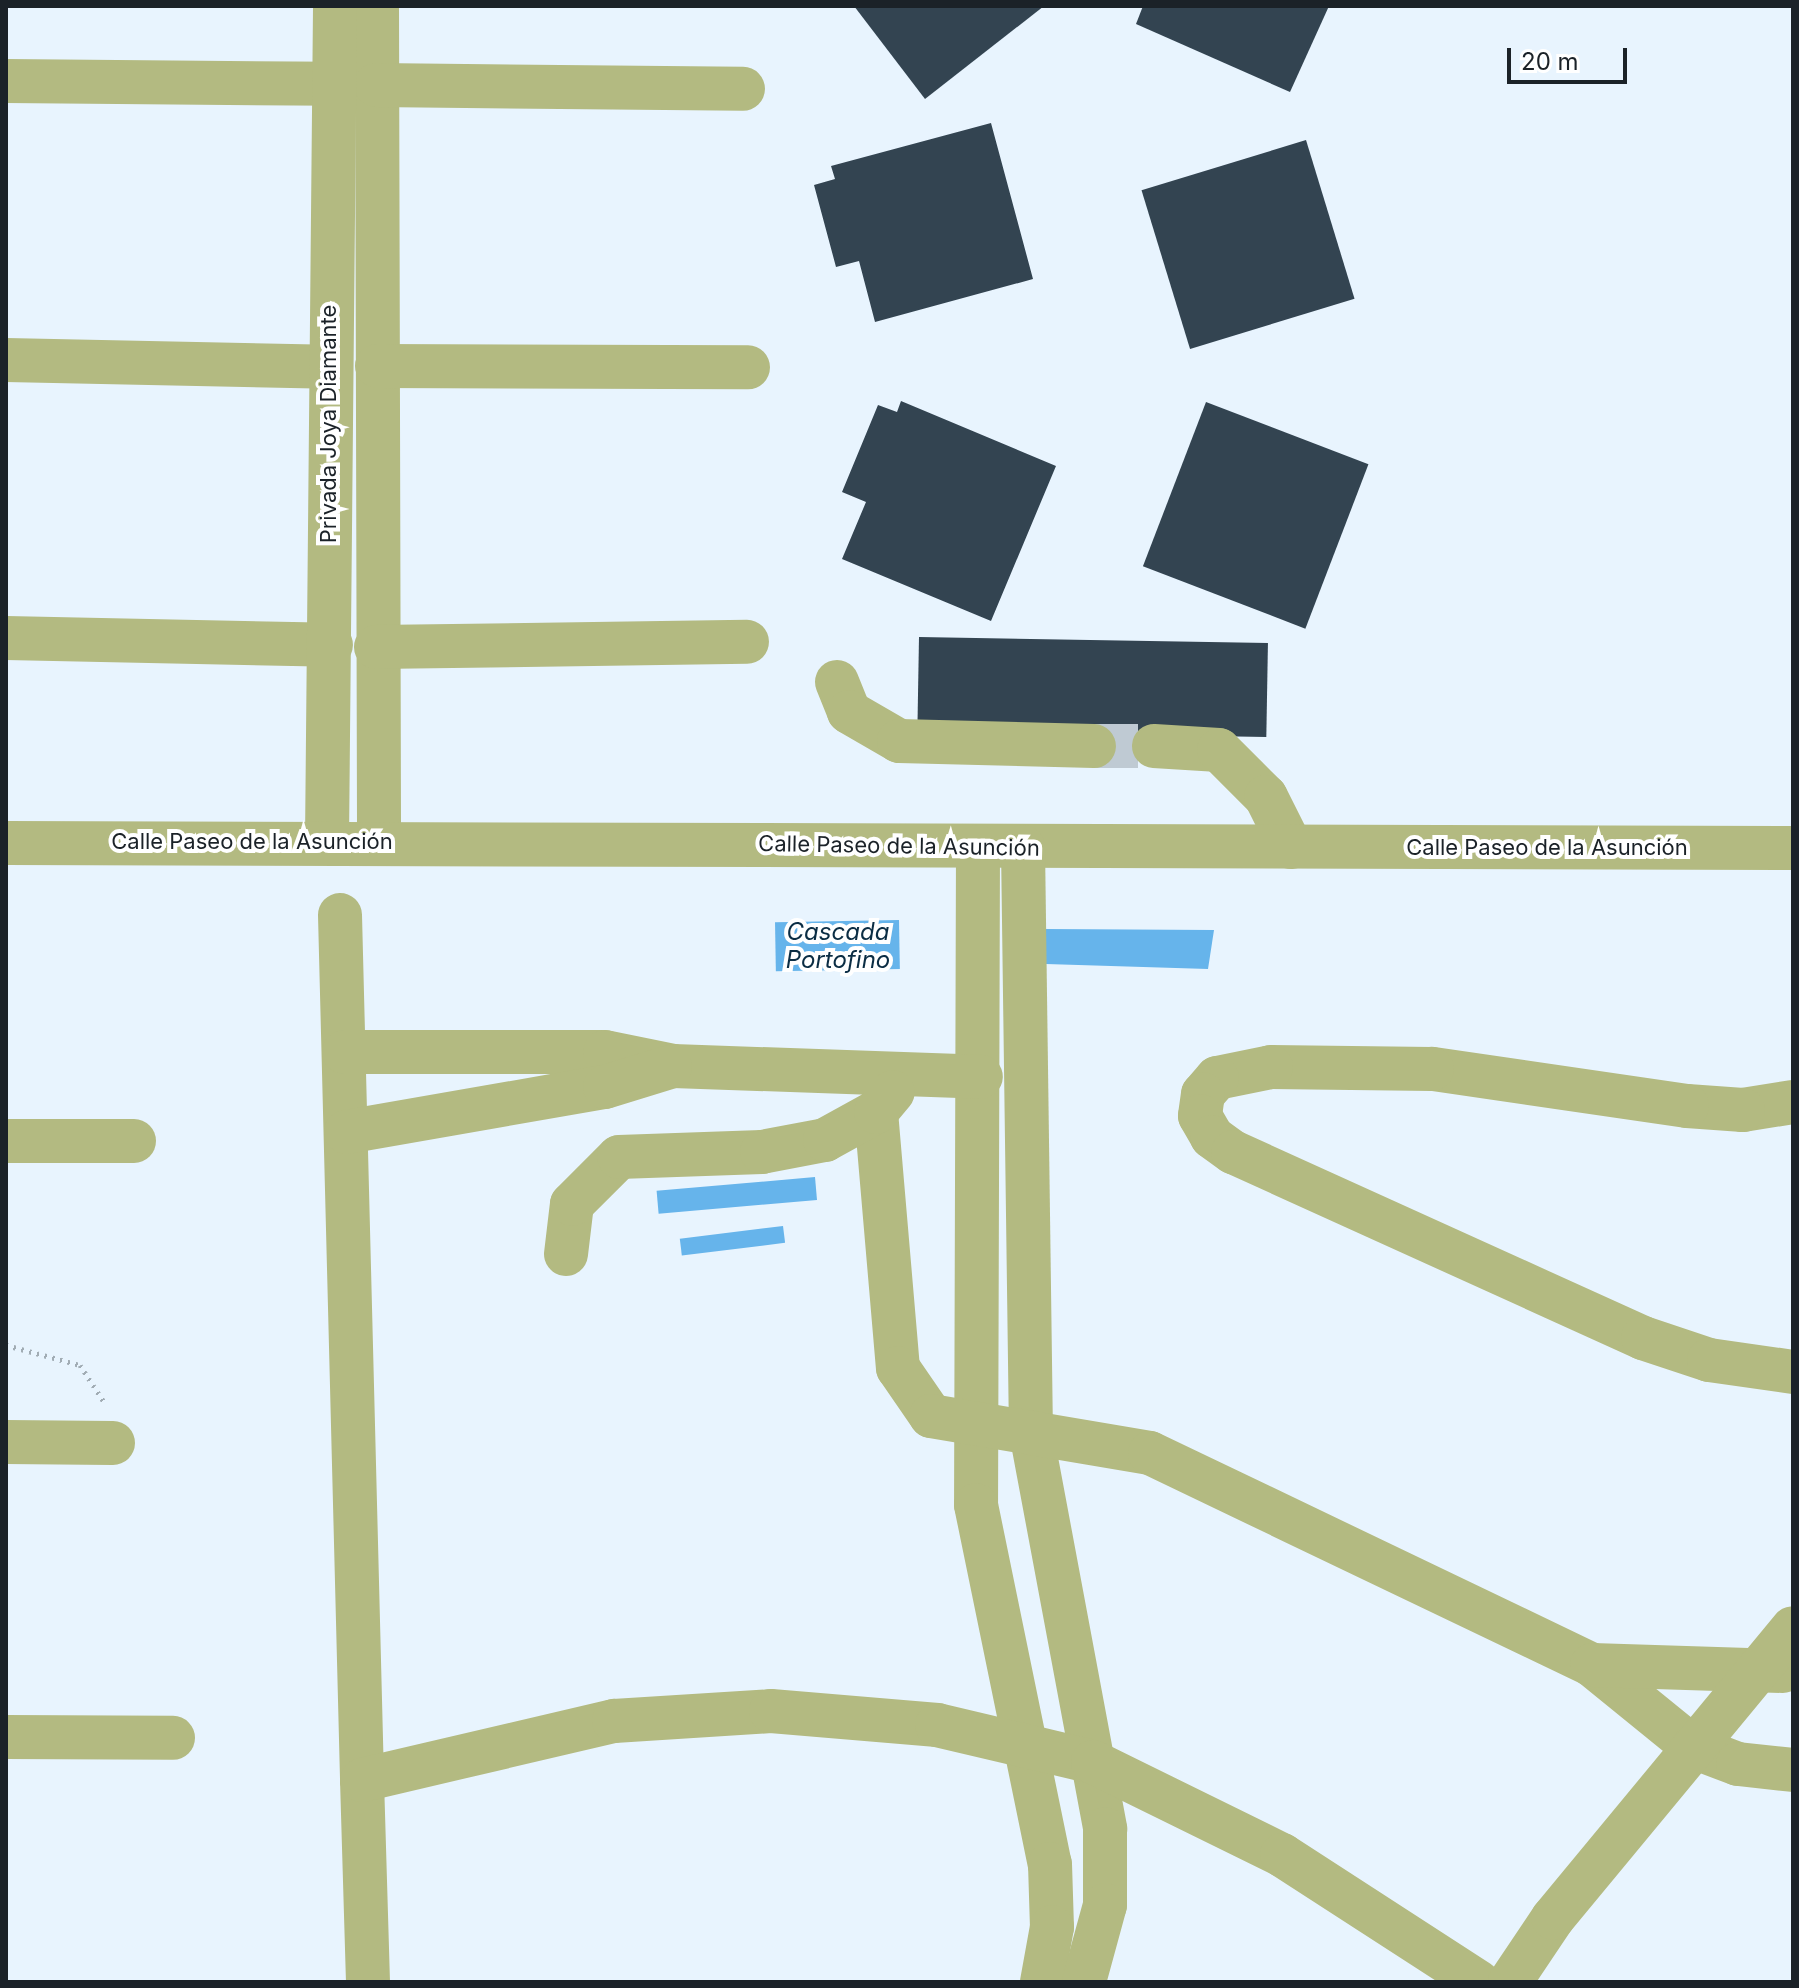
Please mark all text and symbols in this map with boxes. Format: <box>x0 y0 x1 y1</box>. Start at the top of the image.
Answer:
scale bar <box>1511 32 1631 82</box>
text: 20 m <box>1521 47 1579 76</box>
street label: Privada Joya Diamante <box>316 305 342 543</box>
street label: Calle Paseo de la Asunción <box>111 829 393 855</box>
street label: Calle Paseo de la Asunción <box>758 830 1040 862</box>
street label: Calle Paseo de la Asunción <box>1406 835 1688 861</box>
water label: Cascada Portofino <box>786 918 890 974</box>

